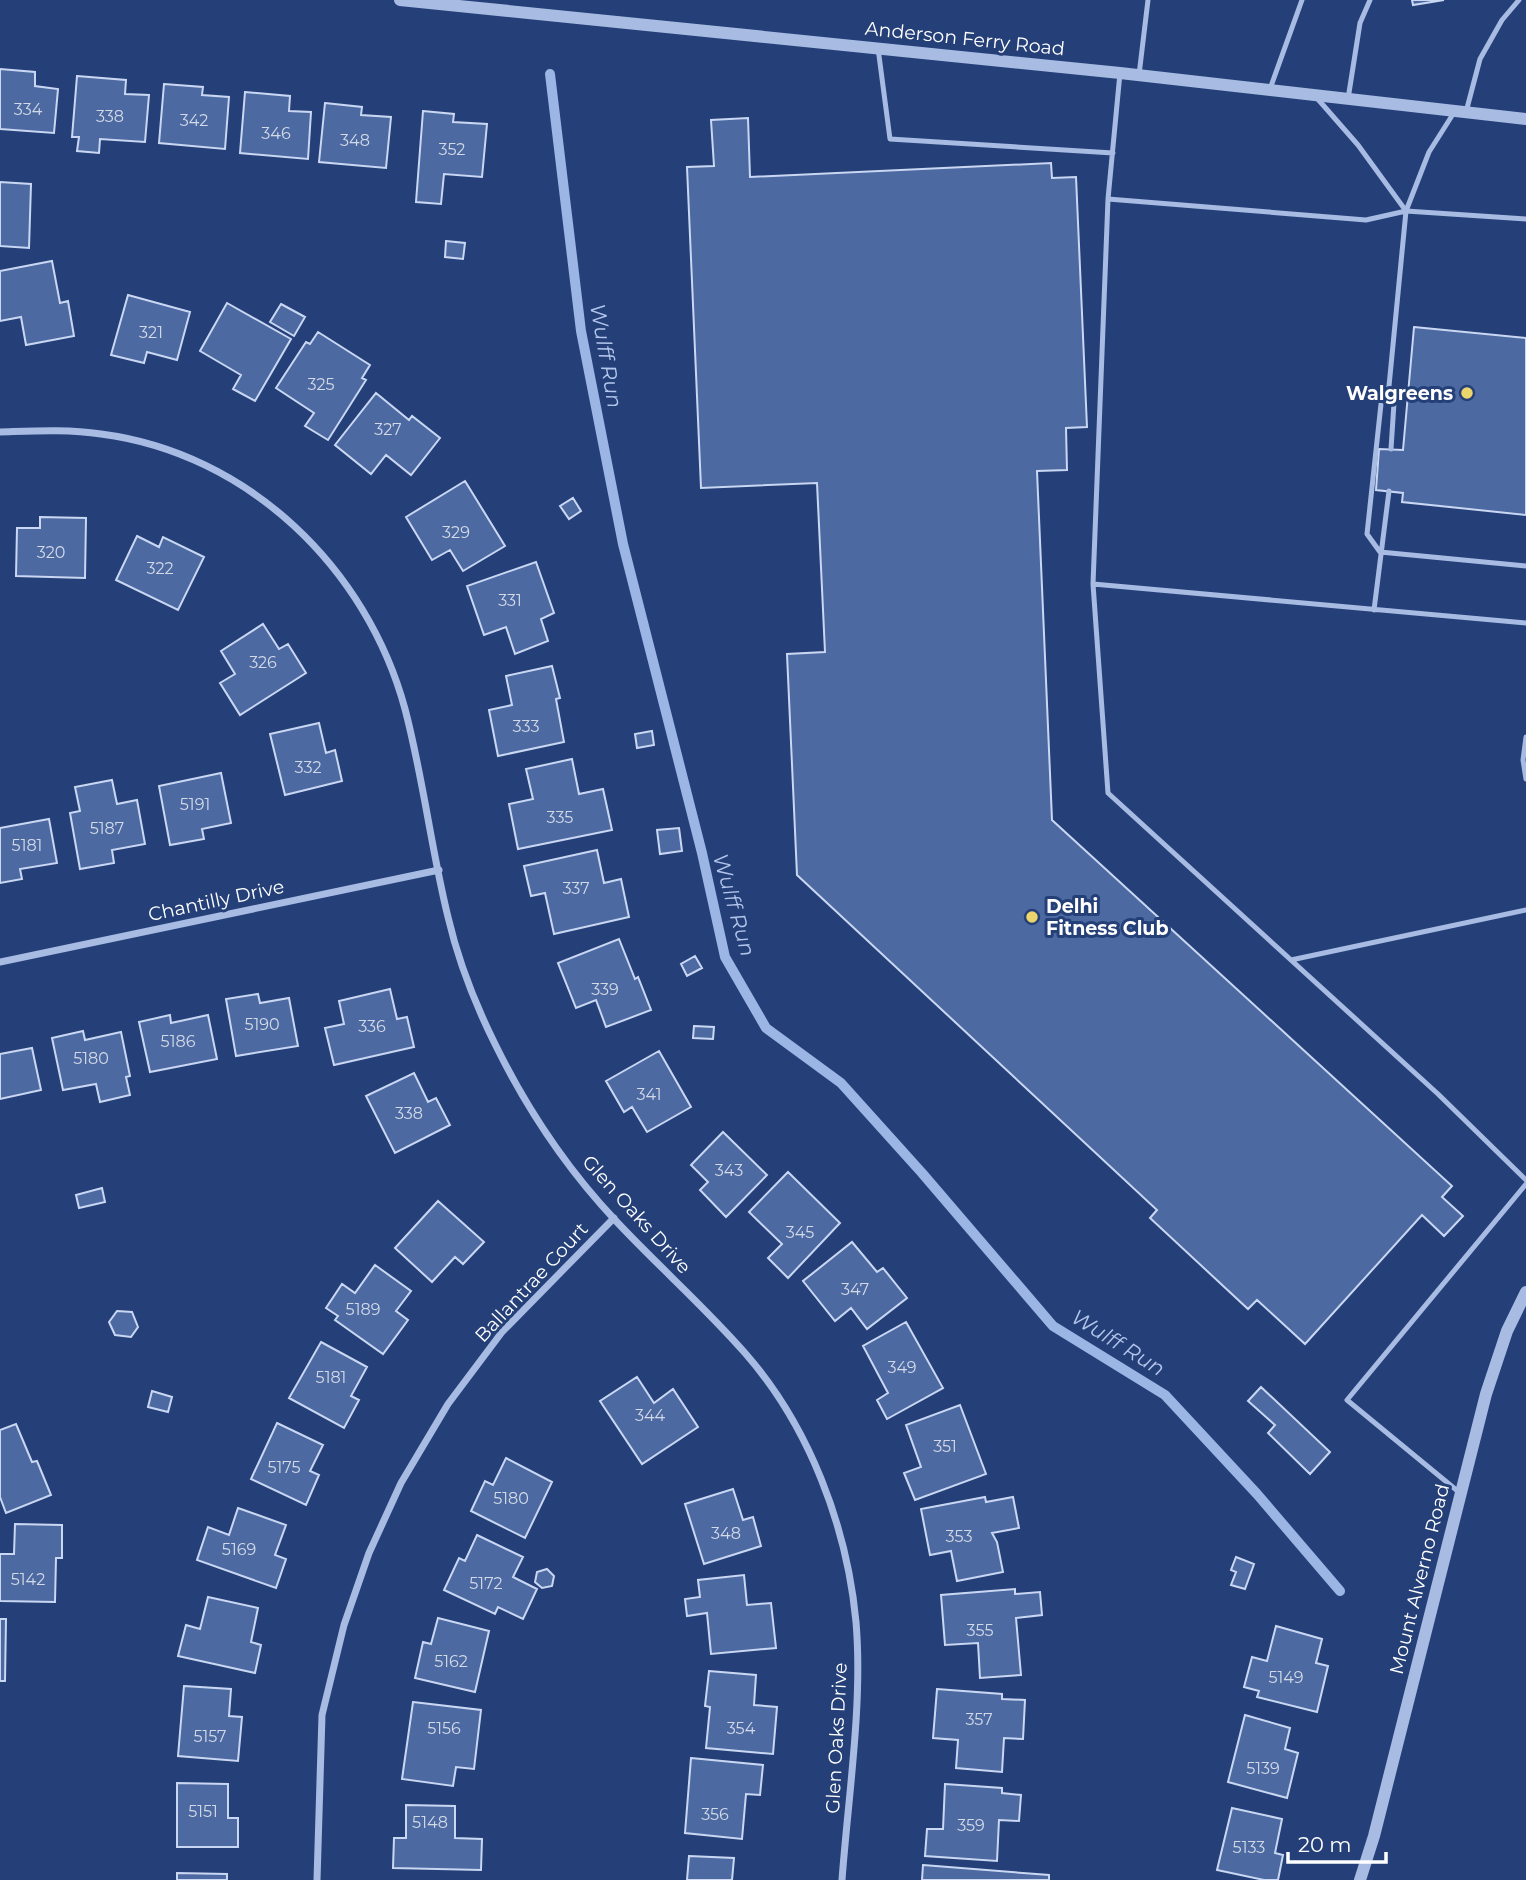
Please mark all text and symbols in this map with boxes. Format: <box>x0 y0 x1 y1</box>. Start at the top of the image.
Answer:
street label: Anderson Ferry Road <box>864 17 1066 60</box>
house number: 334 <box>14 100 43 119</box>
house number: 338 <box>96 107 124 126</box>
house number: 342 <box>180 111 208 130</box>
house number: 346 <box>261 124 291 143</box>
house number: 348 <box>340 131 370 150</box>
house number: 352 <box>439 140 465 159</box>
water label: Wulff Run <box>585 302 628 410</box>
house number: 321 <box>139 323 163 342</box>
house number: 325 <box>307 375 335 394</box>
place label: Walgreens <box>1346 382 1453 405</box>
marker: Walgreens <box>1459 385 1475 401</box>
house number: 327 <box>374 420 402 439</box>
house number: 329 <box>442 523 470 542</box>
house number: 320 <box>37 543 65 562</box>
house number: 322 <box>146 559 174 578</box>
house number: 331 <box>498 591 522 610</box>
house number: 326 <box>249 653 277 672</box>
house number: 333 <box>513 717 539 736</box>
house number: 332 <box>295 758 321 777</box>
house number: 5191 <box>180 795 210 814</box>
house number: 335 <box>547 808 573 827</box>
house number: 5187 <box>90 819 124 838</box>
house number: 5181 <box>12 836 42 855</box>
water label: Wulff Run <box>708 851 761 959</box>
street label: Chantilly Drive <box>146 875 286 926</box>
house number: 337 <box>562 879 590 898</box>
place label: Delhi Fitness Club <box>1046 895 1169 940</box>
marker: Delhi Fitness Club <box>1024 909 1040 925</box>
house number: 339 <box>591 980 619 999</box>
house number: 5190 <box>244 1015 280 1034</box>
house number: 336 <box>358 1017 386 1036</box>
house number: 5186 <box>161 1032 196 1051</box>
house number: 5180 <box>73 1049 109 1068</box>
house number: 341 <box>637 1085 661 1104</box>
house number: 338 <box>395 1104 423 1123</box>
street label: Glen Oaks Drive <box>577 1150 696 1278</box>
house number: 343 <box>715 1161 743 1180</box>
street label: Ballantrae Court <box>470 1217 593 1347</box>
house number: 345 <box>786 1223 814 1242</box>
house number: 347 <box>841 1280 869 1299</box>
house number: 5189 <box>346 1300 380 1319</box>
water label: Wulff Run <box>1067 1304 1170 1381</box>
house number: 349 <box>887 1358 917 1377</box>
house number: 5181 <box>316 1368 346 1387</box>
house number: 344 <box>635 1406 666 1425</box>
house number: 351 <box>933 1437 957 1456</box>
house number: 5175 <box>267 1458 301 1477</box>
street label: Mount Alverno Road <box>1385 1482 1454 1677</box>
house number: 5180 <box>493 1489 529 1508</box>
house number: 348 <box>711 1524 741 1543</box>
house number: 353 <box>946 1527 972 1546</box>
house number: 5169 <box>222 1540 256 1559</box>
house number: 5142 <box>11 1570 45 1589</box>
house number: 5172 <box>469 1574 503 1593</box>
house number: 355 <box>967 1621 993 1640</box>
house number: 5162 <box>434 1652 468 1671</box>
street label: Glen Oaks Drive <box>821 1662 852 1814</box>
house number: 5149 <box>1268 1668 1304 1687</box>
house number: 357 <box>965 1710 993 1729</box>
house number: 5156 <box>427 1719 461 1738</box>
house number: 354 <box>727 1719 756 1738</box>
house number: 5157 <box>193 1727 227 1746</box>
house number: 5139 <box>1246 1759 1280 1778</box>
house number: 5151 <box>188 1802 218 1821</box>
house number: 356 <box>701 1805 729 1824</box>
house number: 5148 <box>412 1813 448 1832</box>
house number: 359 <box>957 1816 985 1835</box>
scale bar <box>1288 1820 1386 1864</box>
text: 20 m <box>1298 1832 1352 1857</box>
house number: 5133 <box>1233 1838 1265 1857</box>

